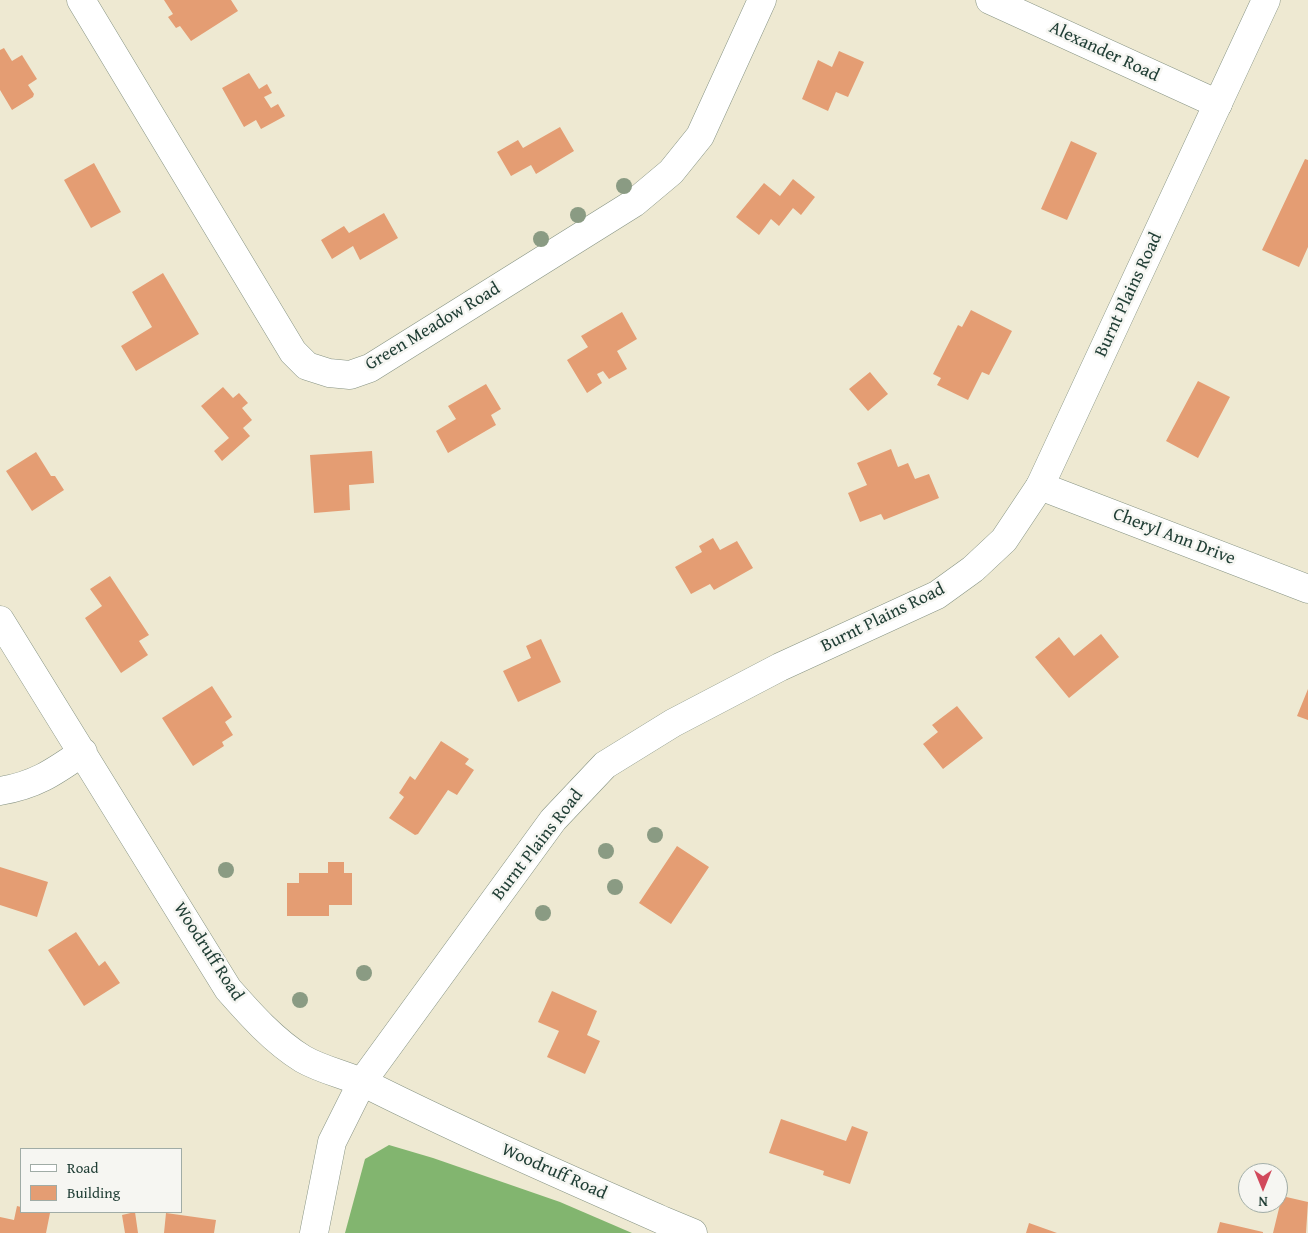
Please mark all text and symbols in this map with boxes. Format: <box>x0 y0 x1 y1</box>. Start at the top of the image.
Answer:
street label: Alexander Road <box>1046 17 1162 87</box>
street label: Burnt Plains Road <box>1091 229 1167 361</box>
street label: Green Meadow Road <box>362 278 504 376</box>
street label: Cheryl Ann Drive <box>1110 504 1238 570</box>
street label: Burnt Plains Road <box>818 579 948 657</box>
street label: Burnt Plains Road <box>488 785 588 905</box>
street label: Woodruff Road <box>168 899 248 1005</box>
street label: Woodruff Road <box>498 1139 610 1205</box>
legend <box>20 1148 182 1213</box>
text: Road <box>67 1157 98 1178</box>
north arrow <box>1238 1163 1288 1213</box>
text: Building <box>67 1182 120 1203</box>
text: N <box>1258 1192 1268 1212</box>

